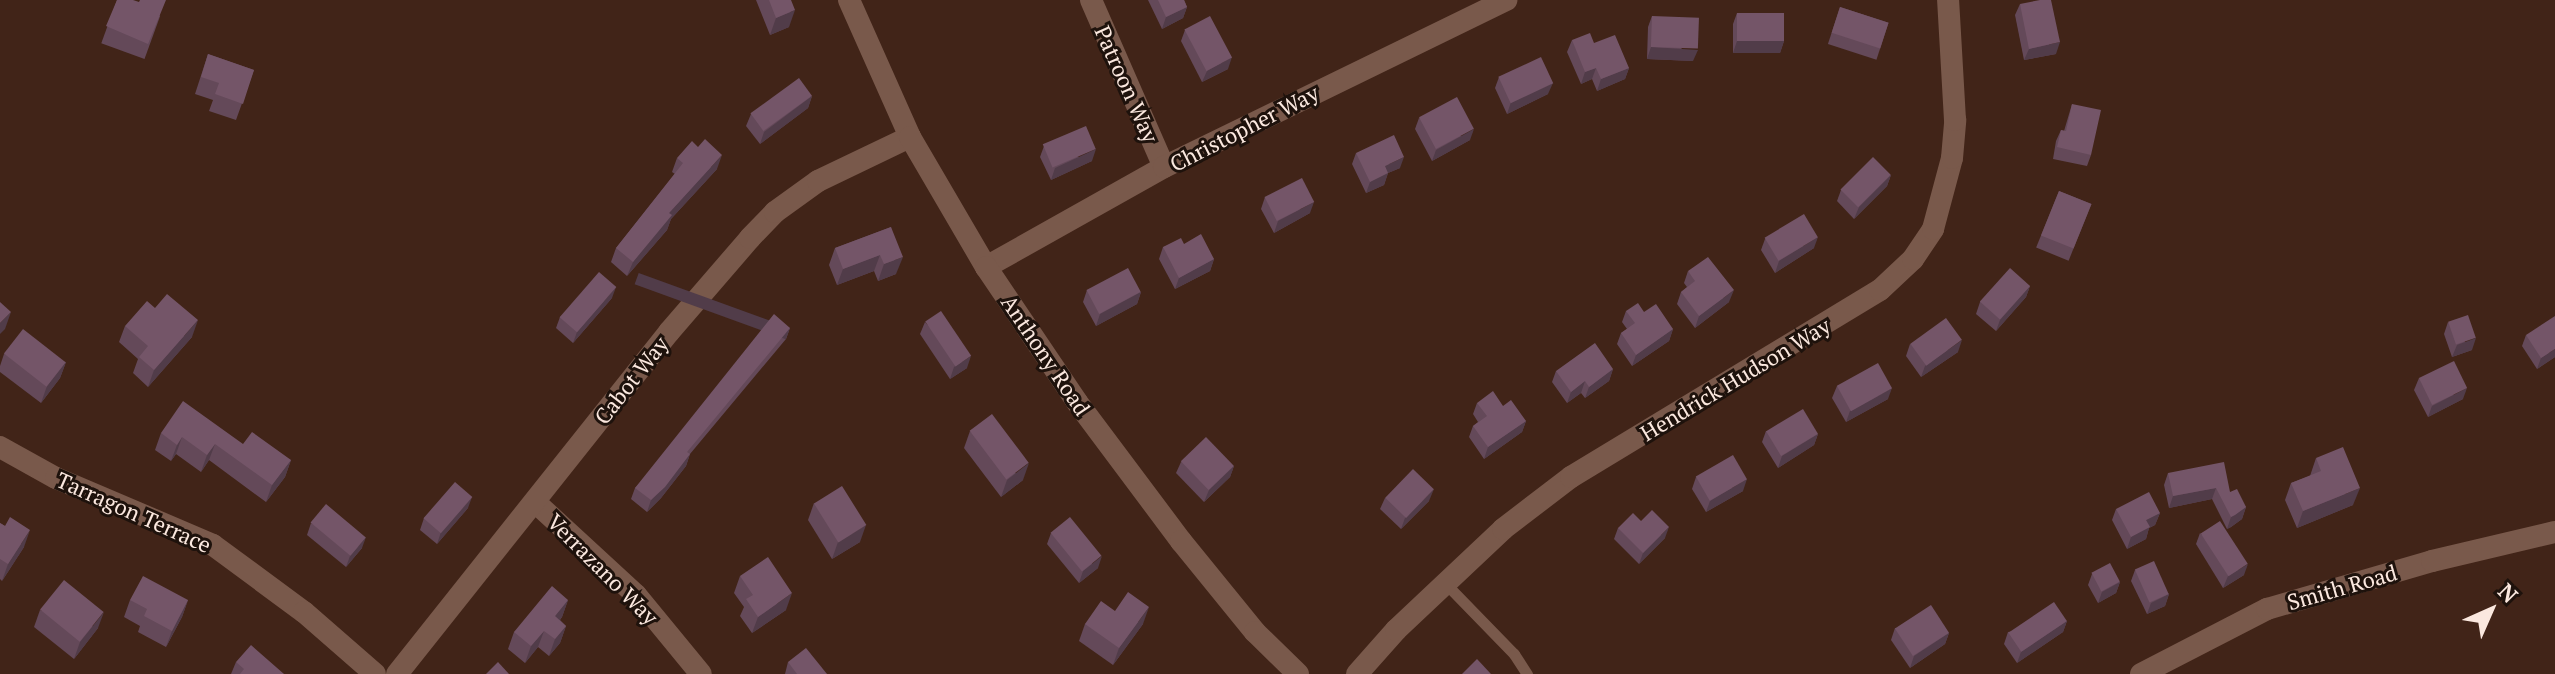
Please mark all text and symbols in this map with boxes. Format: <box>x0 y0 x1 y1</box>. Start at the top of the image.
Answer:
street label: Patroon Way <box>1090 22 1164 146</box>
street label: Christopher Way <box>1165 79 1323 177</box>
street label: Anthony Road <box>996 290 1096 420</box>
street label: Hendrick Hudson Way <box>1635 312 1835 446</box>
street label: Cabot Way <box>589 331 673 429</box>
street label: Tarragon Terrace <box>53 466 215 558</box>
street label: Verrazano Way <box>542 508 664 630</box>
street label: Smith Road <box>2284 559 2400 615</box>
north arrow <box>2451 570 2531 650</box>
text: N <box>2492 577 2524 609</box>

